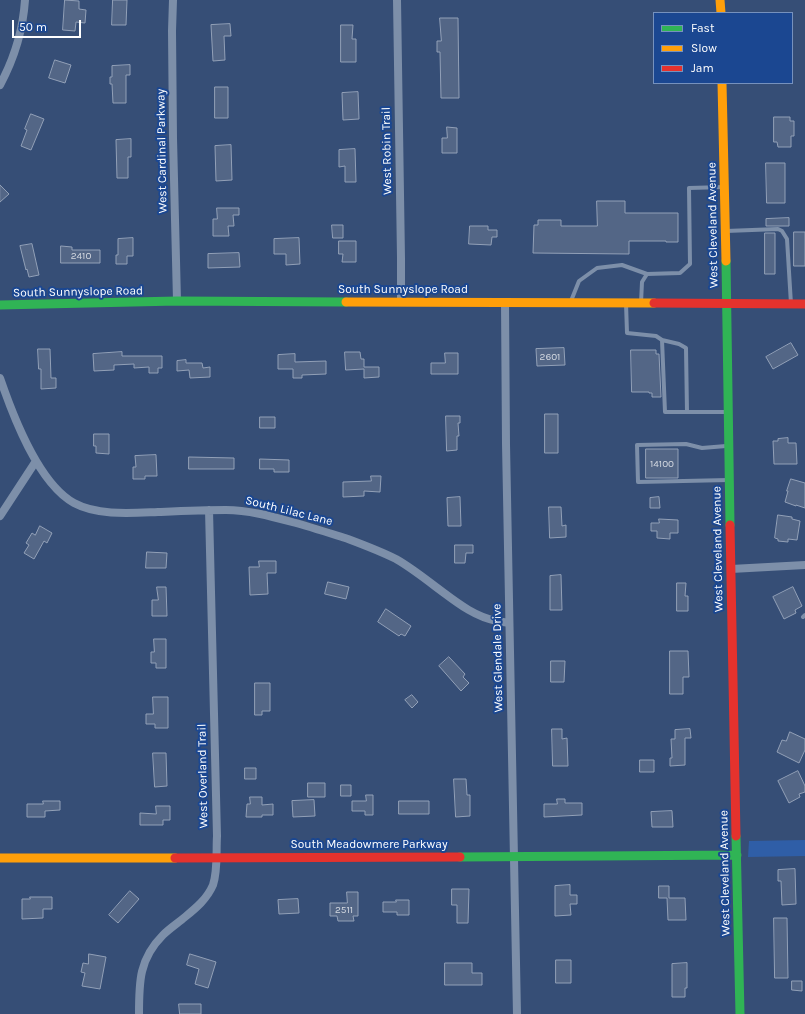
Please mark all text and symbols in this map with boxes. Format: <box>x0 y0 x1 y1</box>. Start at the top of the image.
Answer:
scale bar <box>14 12 83 38</box>
legend <box>653 12 793 84</box>
text: 50 m <box>19 20 47 34</box>
text: Fast <box>691 21 714 35</box>
text: Slow <box>691 41 717 55</box>
text: Jam <box>691 61 714 75</box>
street label: West Cardinal Parkway <box>154 89 170 213</box>
street label: West Robin Trail <box>379 107 395 195</box>
street label: West Cleveland Avenue <box>705 162 721 288</box>
house number: 2410 <box>71 250 91 262</box>
street label: South Sunnyslope Road <box>338 283 468 297</box>
street label: South Sunnyslope Road <box>13 284 143 300</box>
house number: 2601 <box>540 351 560 363</box>
house number: 14100 <box>650 458 674 470</box>
street label: West Cleveland Avenue <box>710 486 726 612</box>
street label: South Lilac Lane <box>244 493 334 529</box>
street label: West Glendale Drive <box>490 603 506 713</box>
street label: West Overland Trail <box>195 724 211 828</box>
street label: West Cleveland Avenue <box>717 810 733 936</box>
street label: South Meadowmere Parkway <box>291 838 447 852</box>
house number: 2511 <box>335 904 353 916</box>

